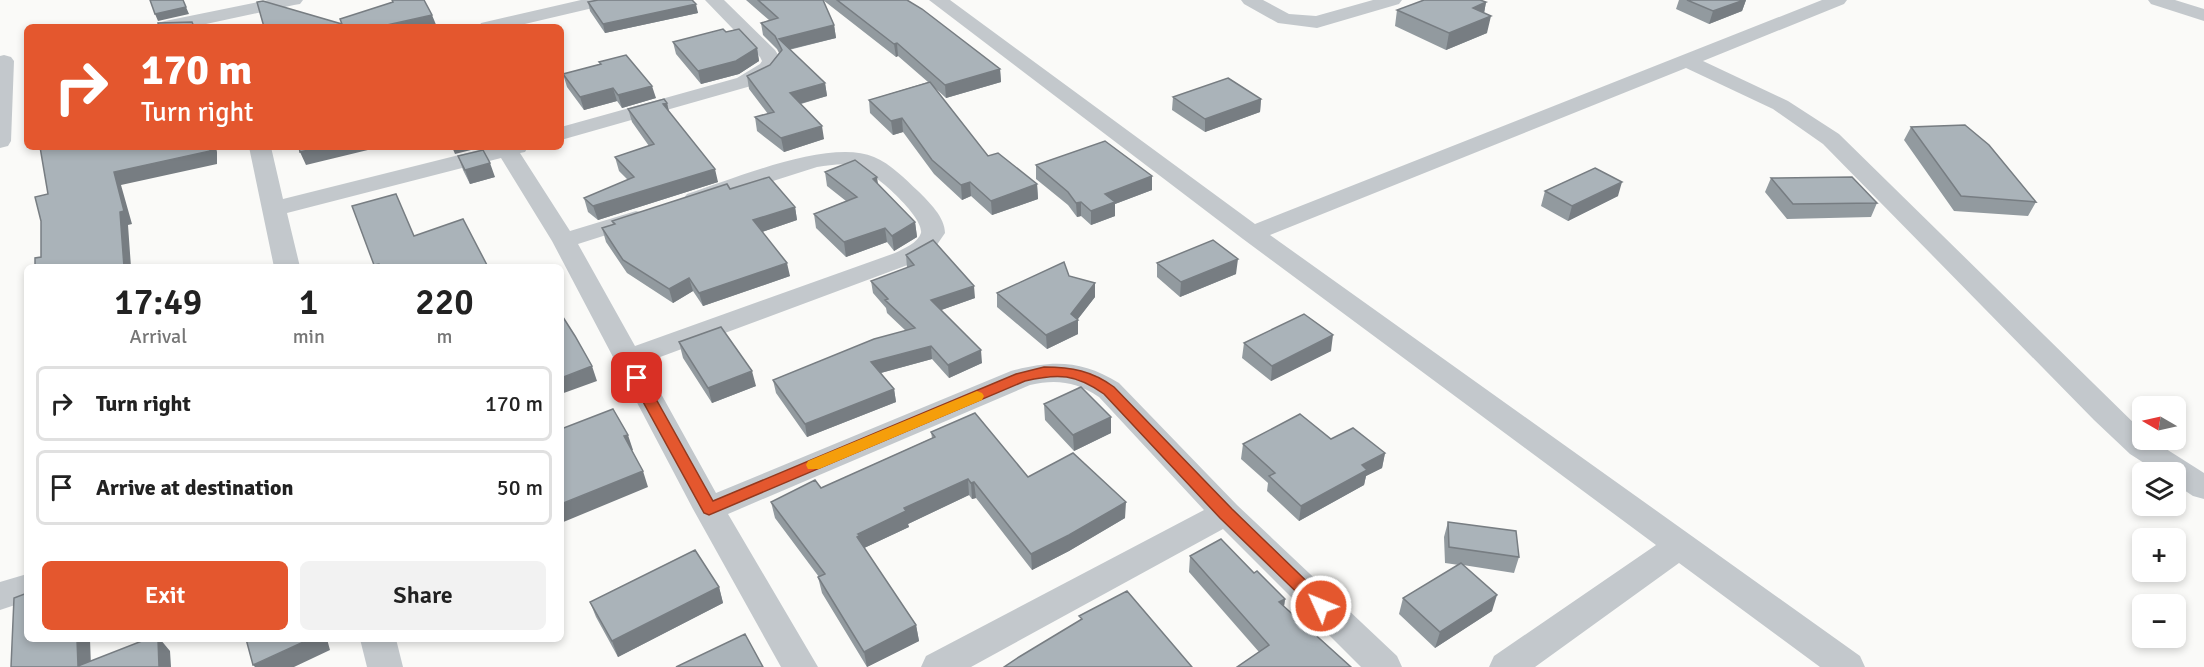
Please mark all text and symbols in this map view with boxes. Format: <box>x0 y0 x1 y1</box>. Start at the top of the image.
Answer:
text: 170 m <box>141 45 252 96</box>
icon: right <box>42 48 120 126</box>
text: Turn right <box>141 96 254 129</box>
text: 17:49 <box>114 280 202 325</box>
text: 1 <box>299 280 319 325</box>
text: 220 <box>415 280 474 325</box>
text: Arrival <box>130 324 187 349</box>
text: min <box>293 324 325 349</box>
text: m <box>436 324 452 349</box>
pin <box>611 352 662 403</box>
icon: arrive <box>620 361 653 394</box>
icon: right <box>45 387 78 420</box>
text: Turn right <box>96 390 191 417</box>
text: 170 m <box>485 390 543 417</box>
north arrow <box>2132 396 2186 450</box>
map controls <box>2132 396 2186 648</box>
button: layers <box>2132 462 2186 516</box>
icon: arrive <box>45 471 78 504</box>
text: Arrive at destination <box>96 474 293 501</box>
text: 50 m <box>497 474 543 501</box>
button: + <box>2132 528 2186 582</box>
button: Exit <box>42 561 288 630</box>
button: Share <box>300 561 546 630</box>
position arrow <box>1289 574 1353 638</box>
button: − <box>2132 594 2186 648</box>

